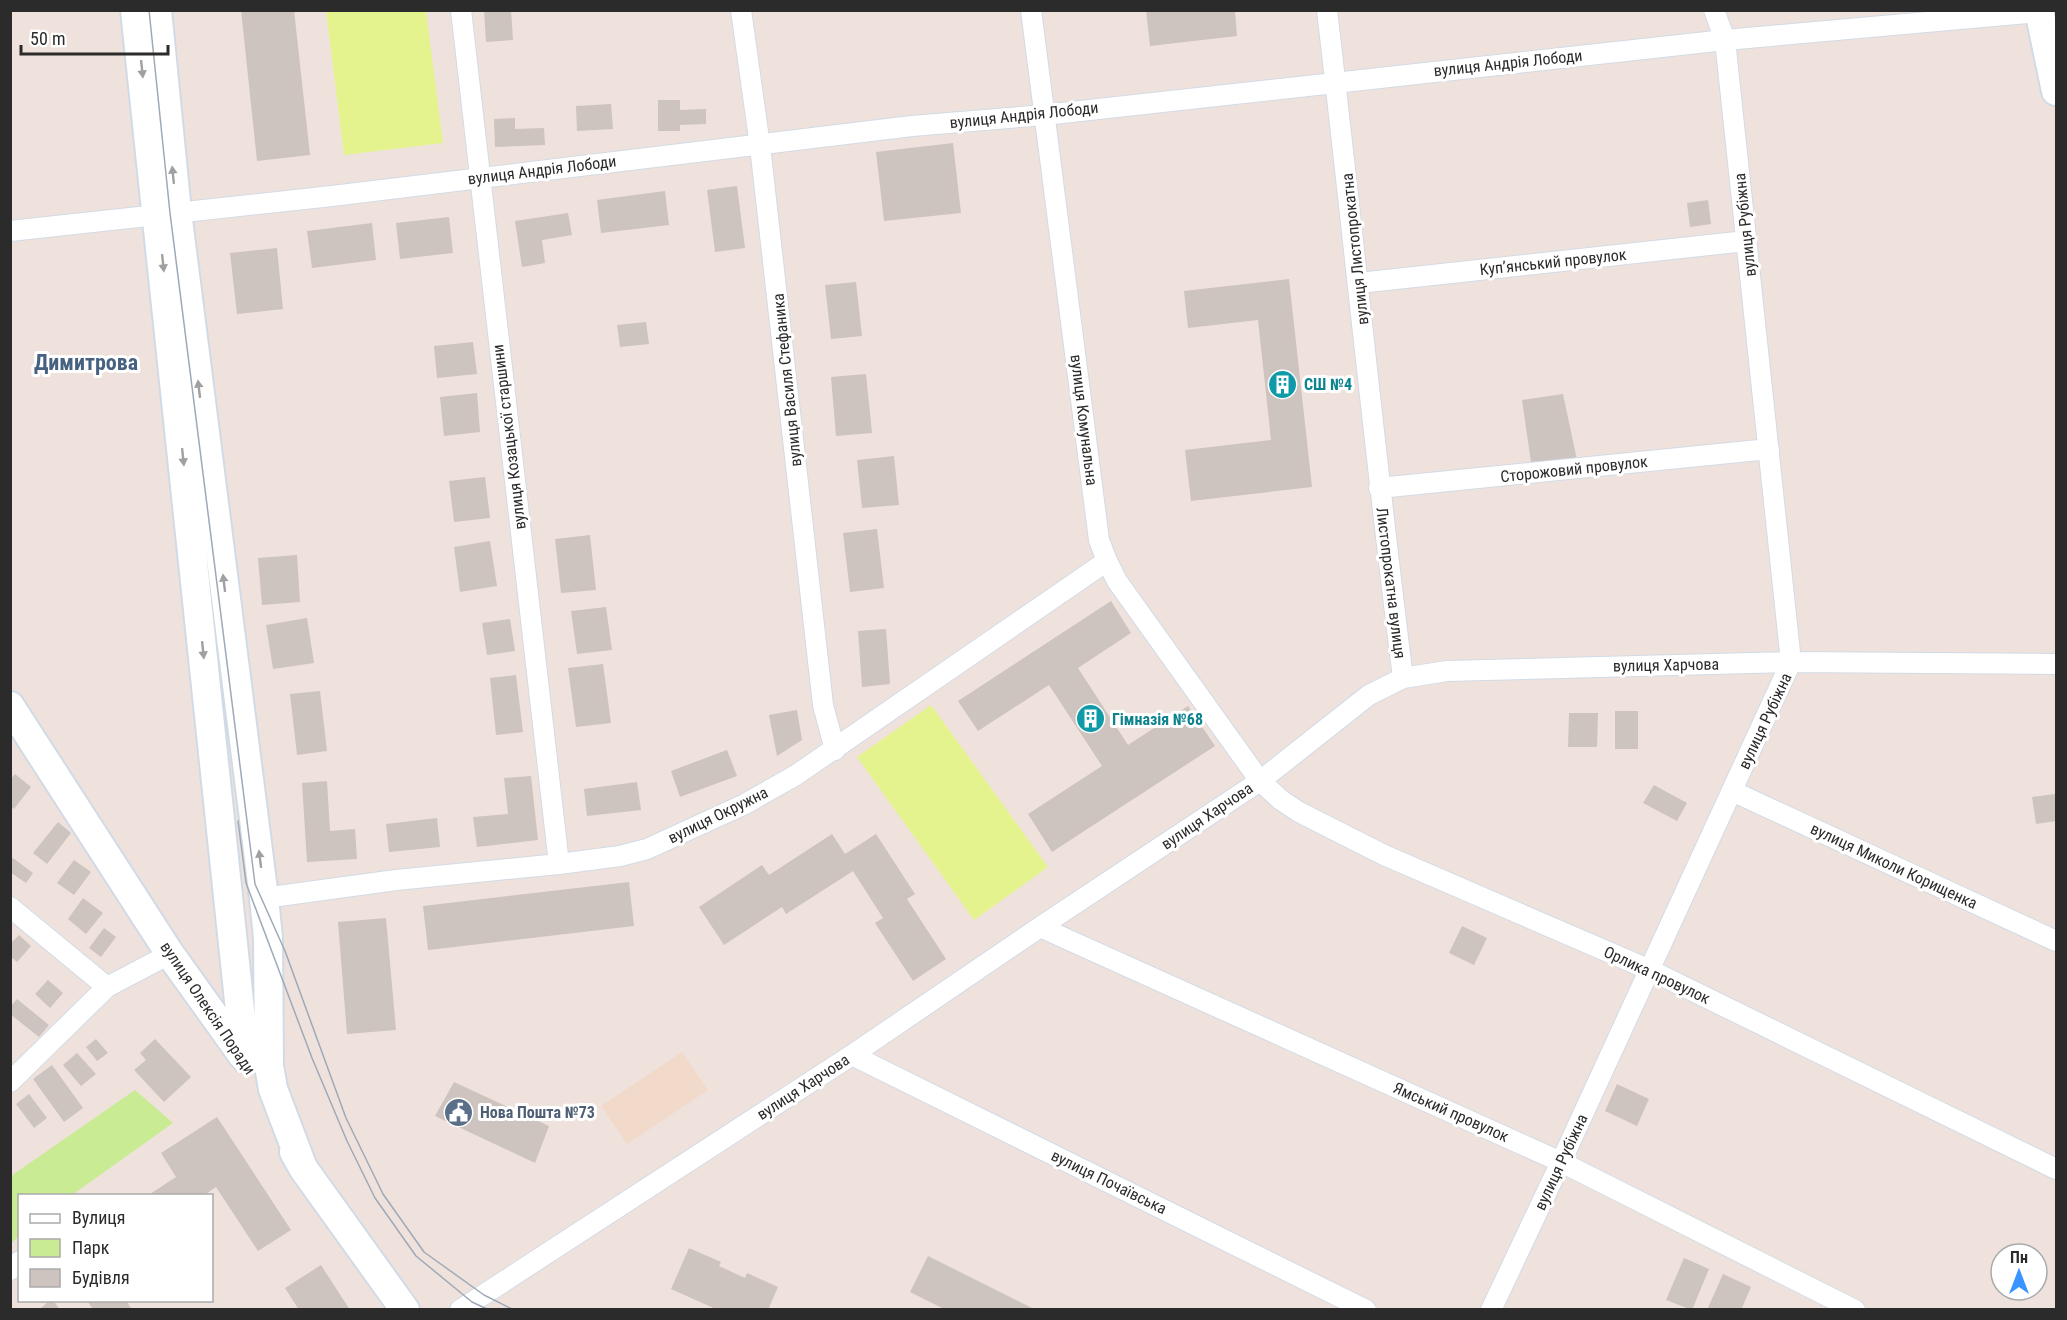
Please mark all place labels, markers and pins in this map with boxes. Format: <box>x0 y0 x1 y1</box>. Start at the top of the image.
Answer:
building icon: СШ №4 <box>1267 368 1299 400</box>
place label: СШ №4 <box>1304 375 1352 394</box>
building icon: Гімназія №68 <box>1075 703 1107 735</box>
place label: Гімназія №68 <box>1112 710 1203 729</box>
public building icon: Нова Пошта №73 <box>443 1096 475 1128</box>
place label: Нова Пошта №73 <box>480 1103 595 1122</box>

